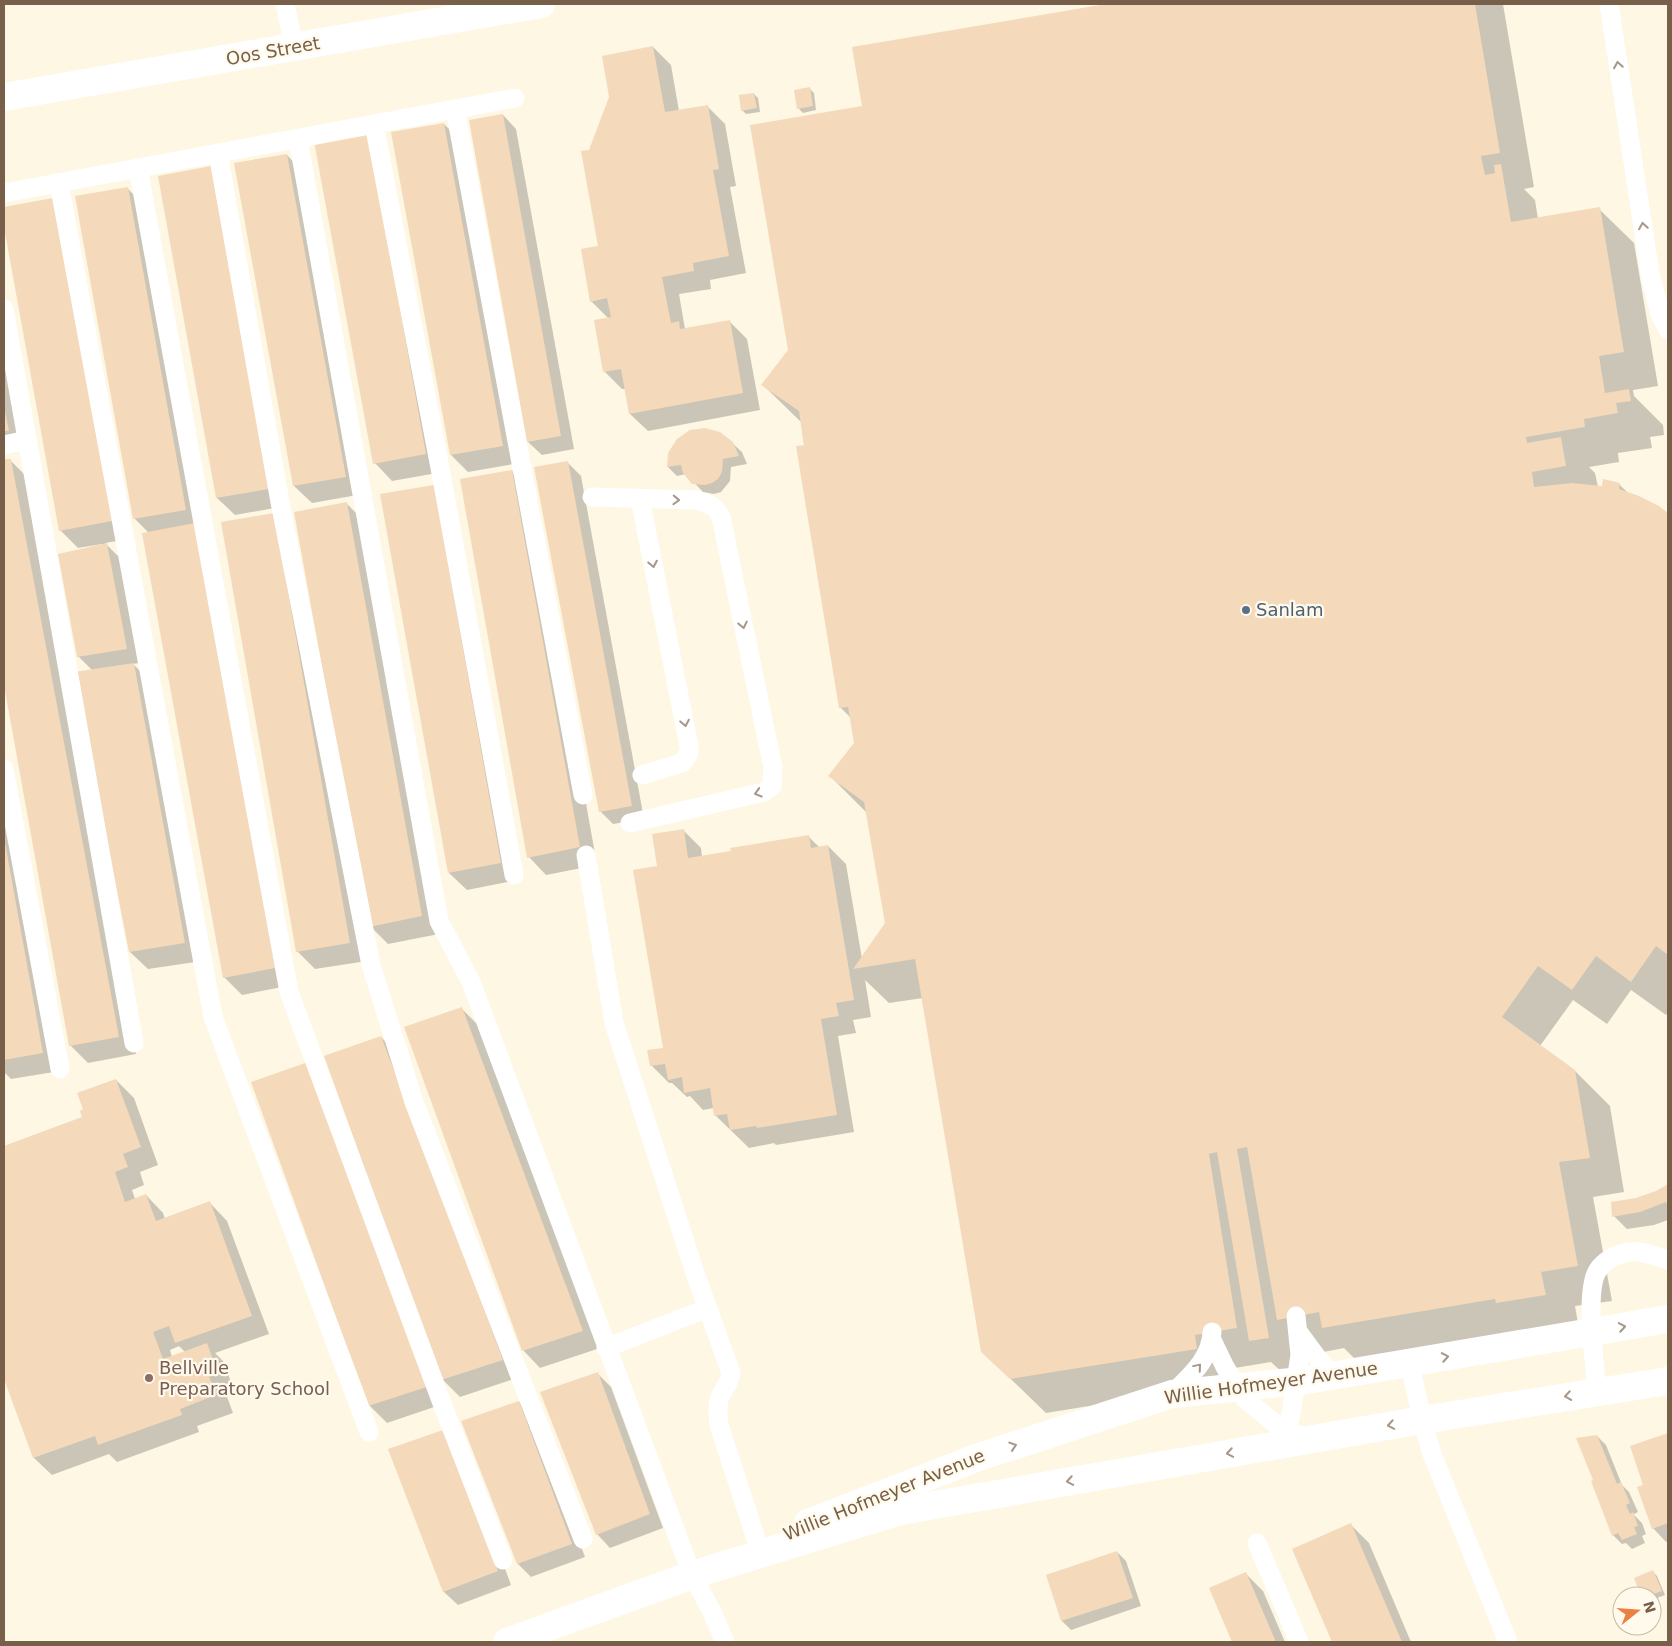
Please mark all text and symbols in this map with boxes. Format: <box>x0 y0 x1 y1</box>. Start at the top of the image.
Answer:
street label: Oos Street <box>224 32 322 69</box>
one-way arrow <box>1613 61 1624 69</box>
one-way arrow <box>1638 221 1648 230</box>
one-way arrow <box>672 495 680 505</box>
one-way arrow <box>647 559 658 568</box>
place label: Sanlam <box>1256 599 1323 620</box>
marker: Sanlam <box>1240 604 1252 616</box>
one-way arrow <box>737 621 748 630</box>
one-way arrow <box>680 719 690 727</box>
one-way arrow <box>754 788 762 798</box>
one-way arrow <box>1618 1323 1627 1333</box>
one-way arrow <box>1440 1353 1449 1363</box>
place label: Bellville Preparatory School <box>159 1357 330 1399</box>
street label: Willie Hofmeyer Avenue <box>1163 1357 1379 1408</box>
one-way arrow <box>1193 1363 1202 1372</box>
marker: Bellville Preparatory School <box>143 1372 155 1384</box>
one-way arrow <box>1564 1391 1573 1401</box>
one-way arrow <box>1386 1419 1395 1429</box>
one-way arrow <box>1008 1441 1017 1451</box>
street label: Willie Hofmeyer Avenue <box>780 1444 988 1545</box>
one-way arrow <box>1226 1448 1235 1458</box>
one-way arrow <box>1066 1475 1075 1485</box>
north arrow <box>1612 1586 1662 1636</box>
text: N <box>1640 1599 1659 1615</box>

